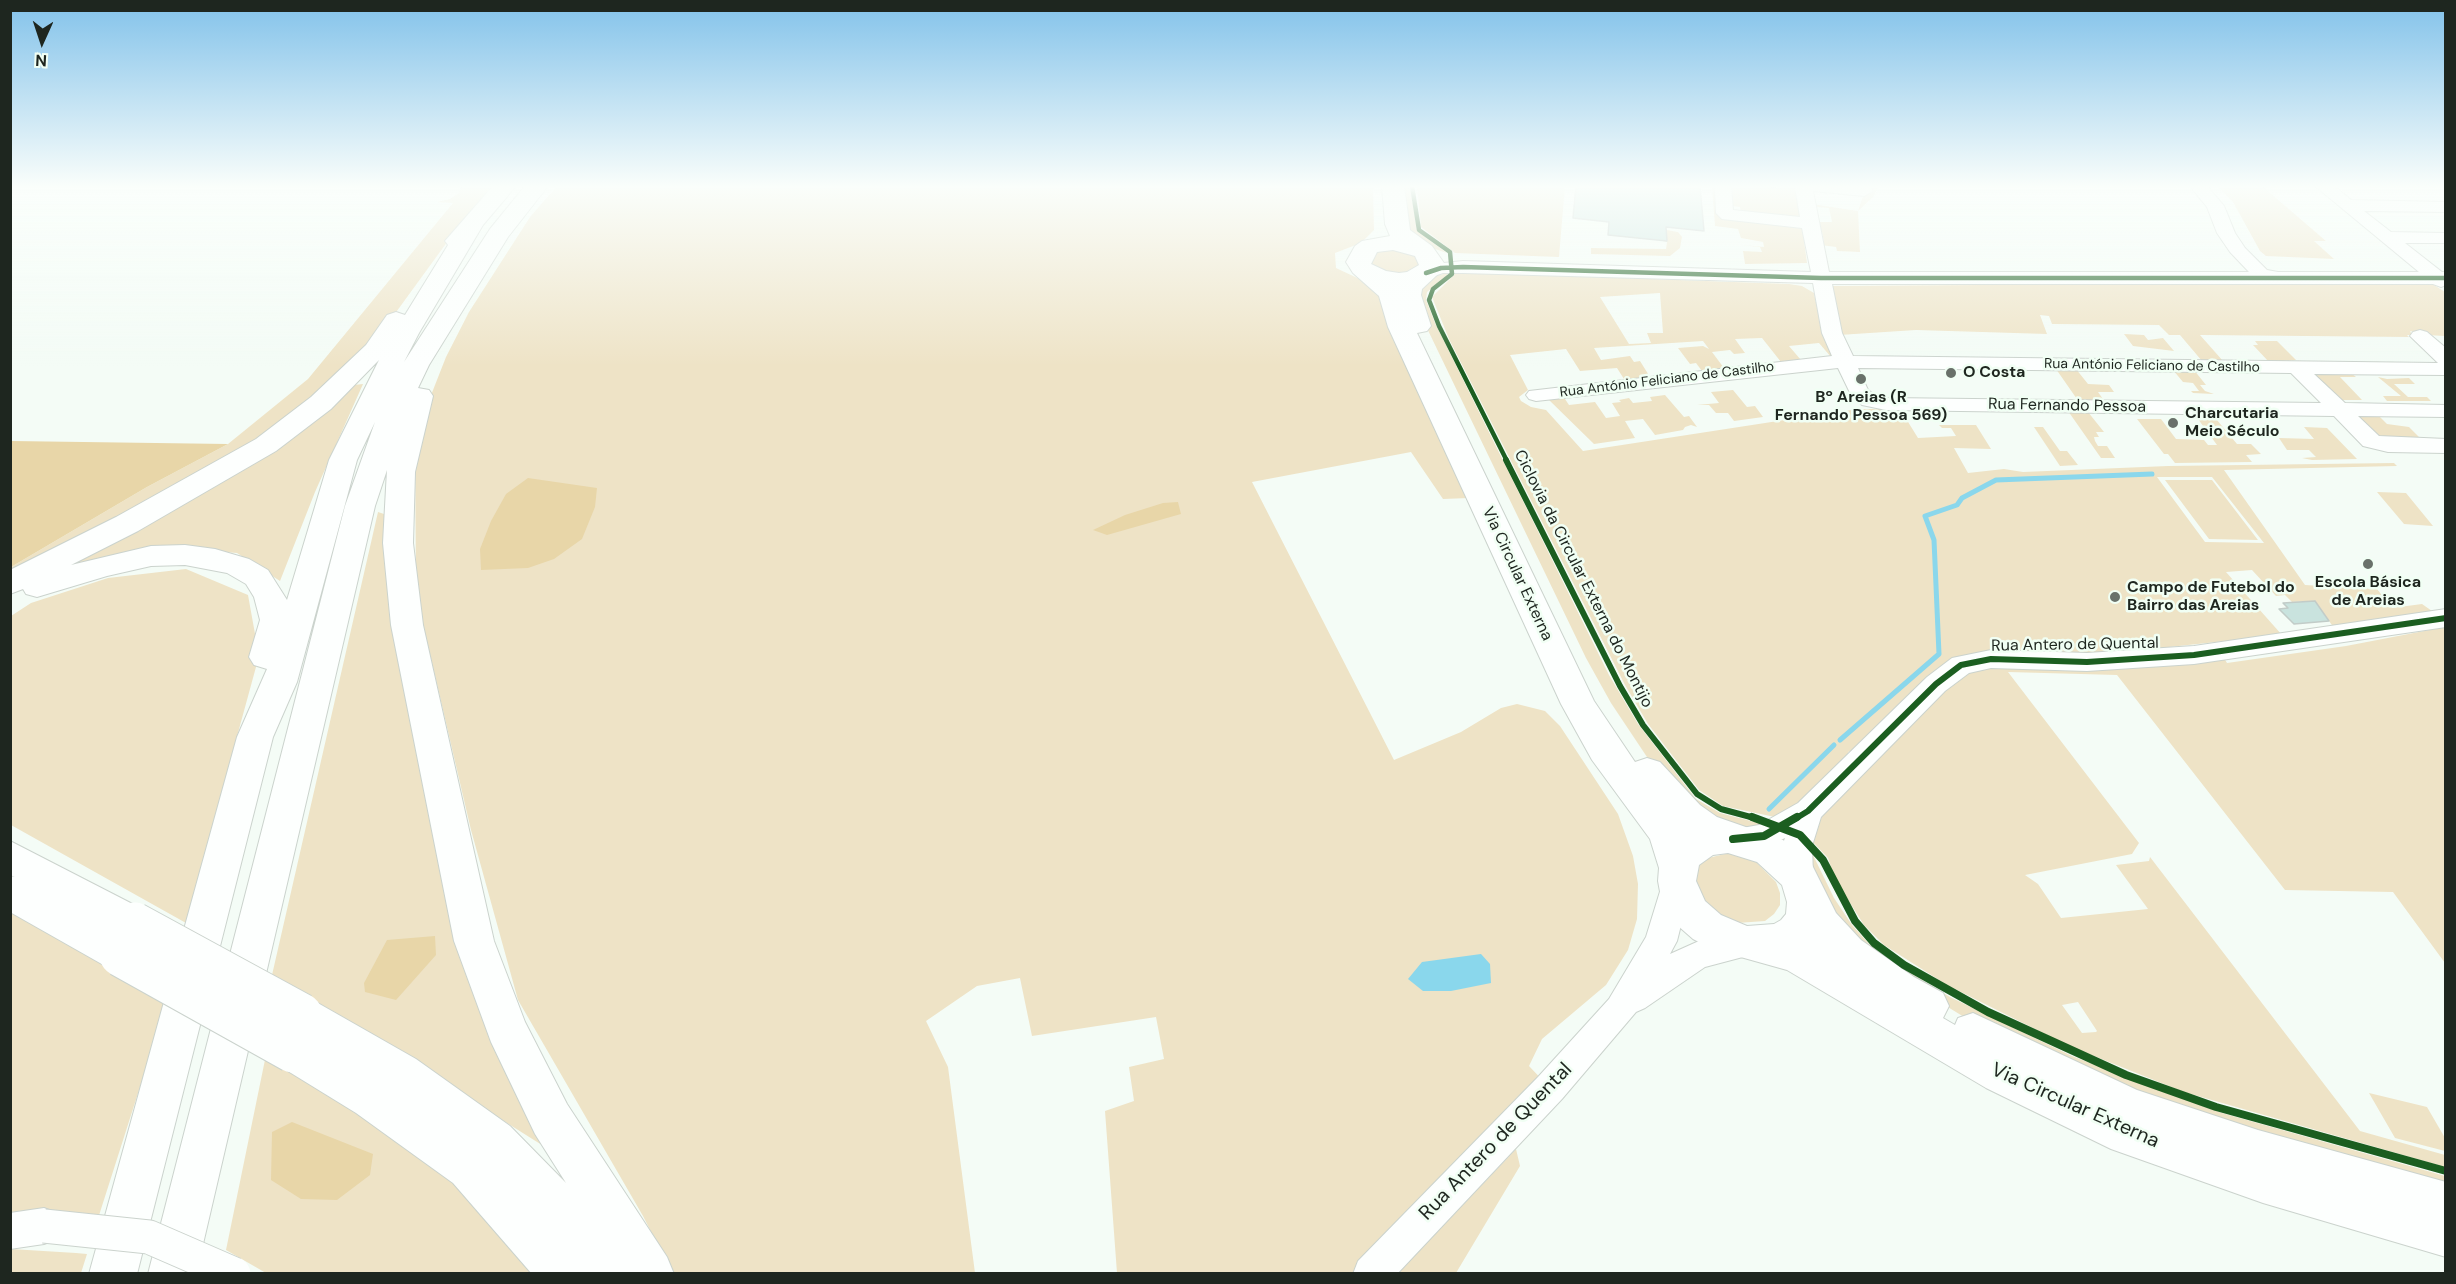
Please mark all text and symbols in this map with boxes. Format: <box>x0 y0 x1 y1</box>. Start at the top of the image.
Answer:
north arrow <box>12 12 72 72</box>
text: N <box>35 50 47 71</box>
street label: Rua António Feliciano de Castilho <box>2044 356 2260 376</box>
street label: Rua António Feliciano de Castilho <box>1559 359 1775 401</box>
place label: O Costa <box>1963 363 2025 383</box>
marker: O Costa <box>1944 366 1958 380</box>
marker: Bº Areias (R Fernando Pessoa 569) <box>1854 372 1868 386</box>
place label: Bº Areias (R Fernando Pessoa 569) <box>1775 388 1947 426</box>
street label: Rua Fernando Pessoa <box>1988 395 2146 417</box>
place label: Charcutaria Meio Século <box>2185 404 2280 442</box>
marker: Charcutaria Meio Século <box>2166 416 2180 430</box>
street label: Ciclovia da Circular Externa do Montijo <box>1509 447 1657 711</box>
street label: Via Circular Externa <box>1478 504 1556 644</box>
marker: Escola Básica de Areias <box>2361 557 2375 571</box>
place label: Escola Básica de Areias <box>2315 573 2421 611</box>
place label: Campo de Futebol do Bairro das Areias <box>2127 578 2295 616</box>
marker: Campo de Futebol do Bairro das Areias <box>2108 590 2122 604</box>
street label: Rua Antero de Quental <box>1991 634 2159 656</box>
street label: Rua Antero de Quental <box>1415 1058 1577 1226</box>
street label: Via Circular Externa <box>1987 1058 2163 1154</box>

